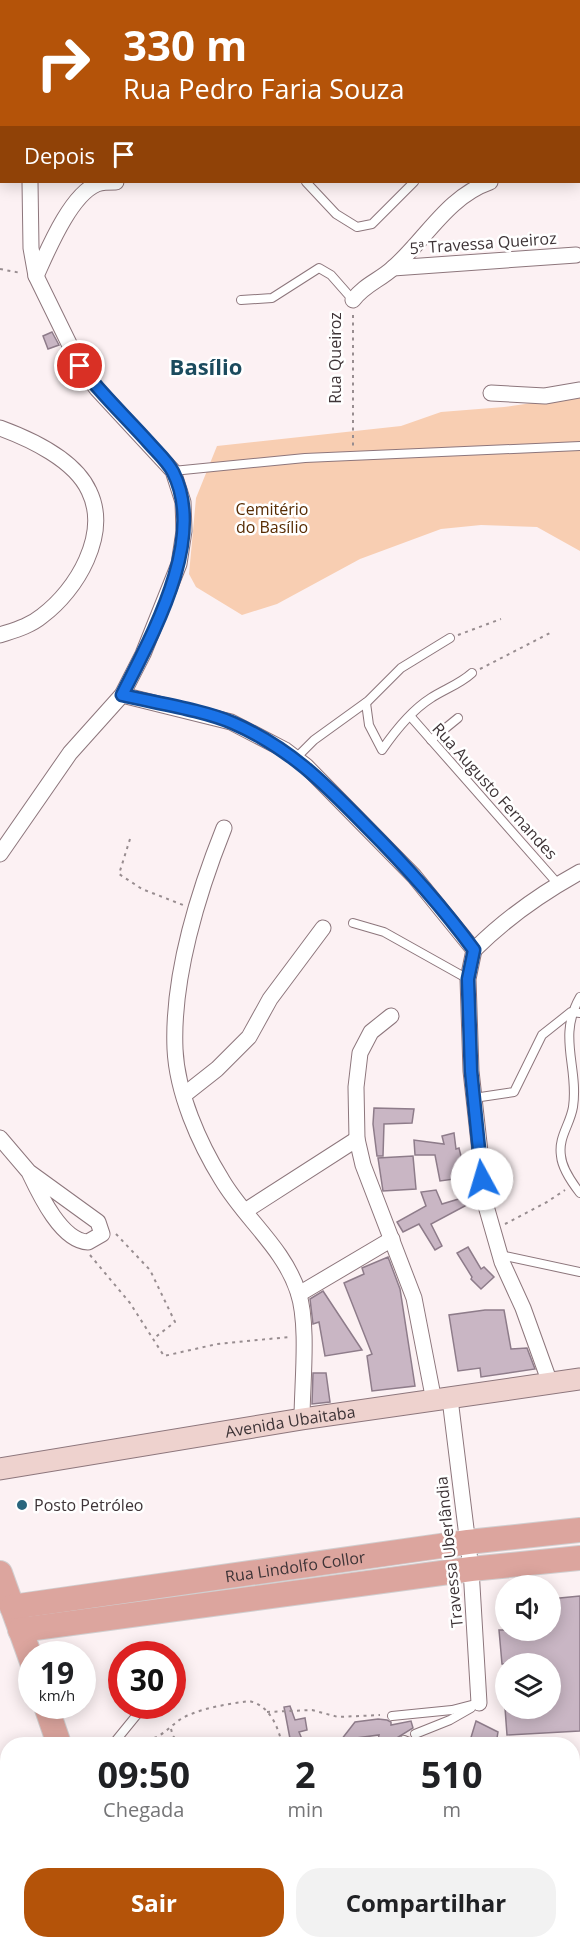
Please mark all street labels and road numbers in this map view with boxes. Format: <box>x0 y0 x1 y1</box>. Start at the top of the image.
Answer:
street label: 5ª Travessa Queiroz <box>409 227 557 259</box>
street label: Rua Queiroz <box>324 312 346 404</box>
street label: Rua Augusto Fernandes <box>428 718 562 864</box>
street label: Avenida Ubaitaba <box>223 1400 357 1443</box>
street label: Travessa Uberlândia <box>430 1475 468 1629</box>
street label: Rua Lindolfo Collor <box>224 1546 367 1588</box>

